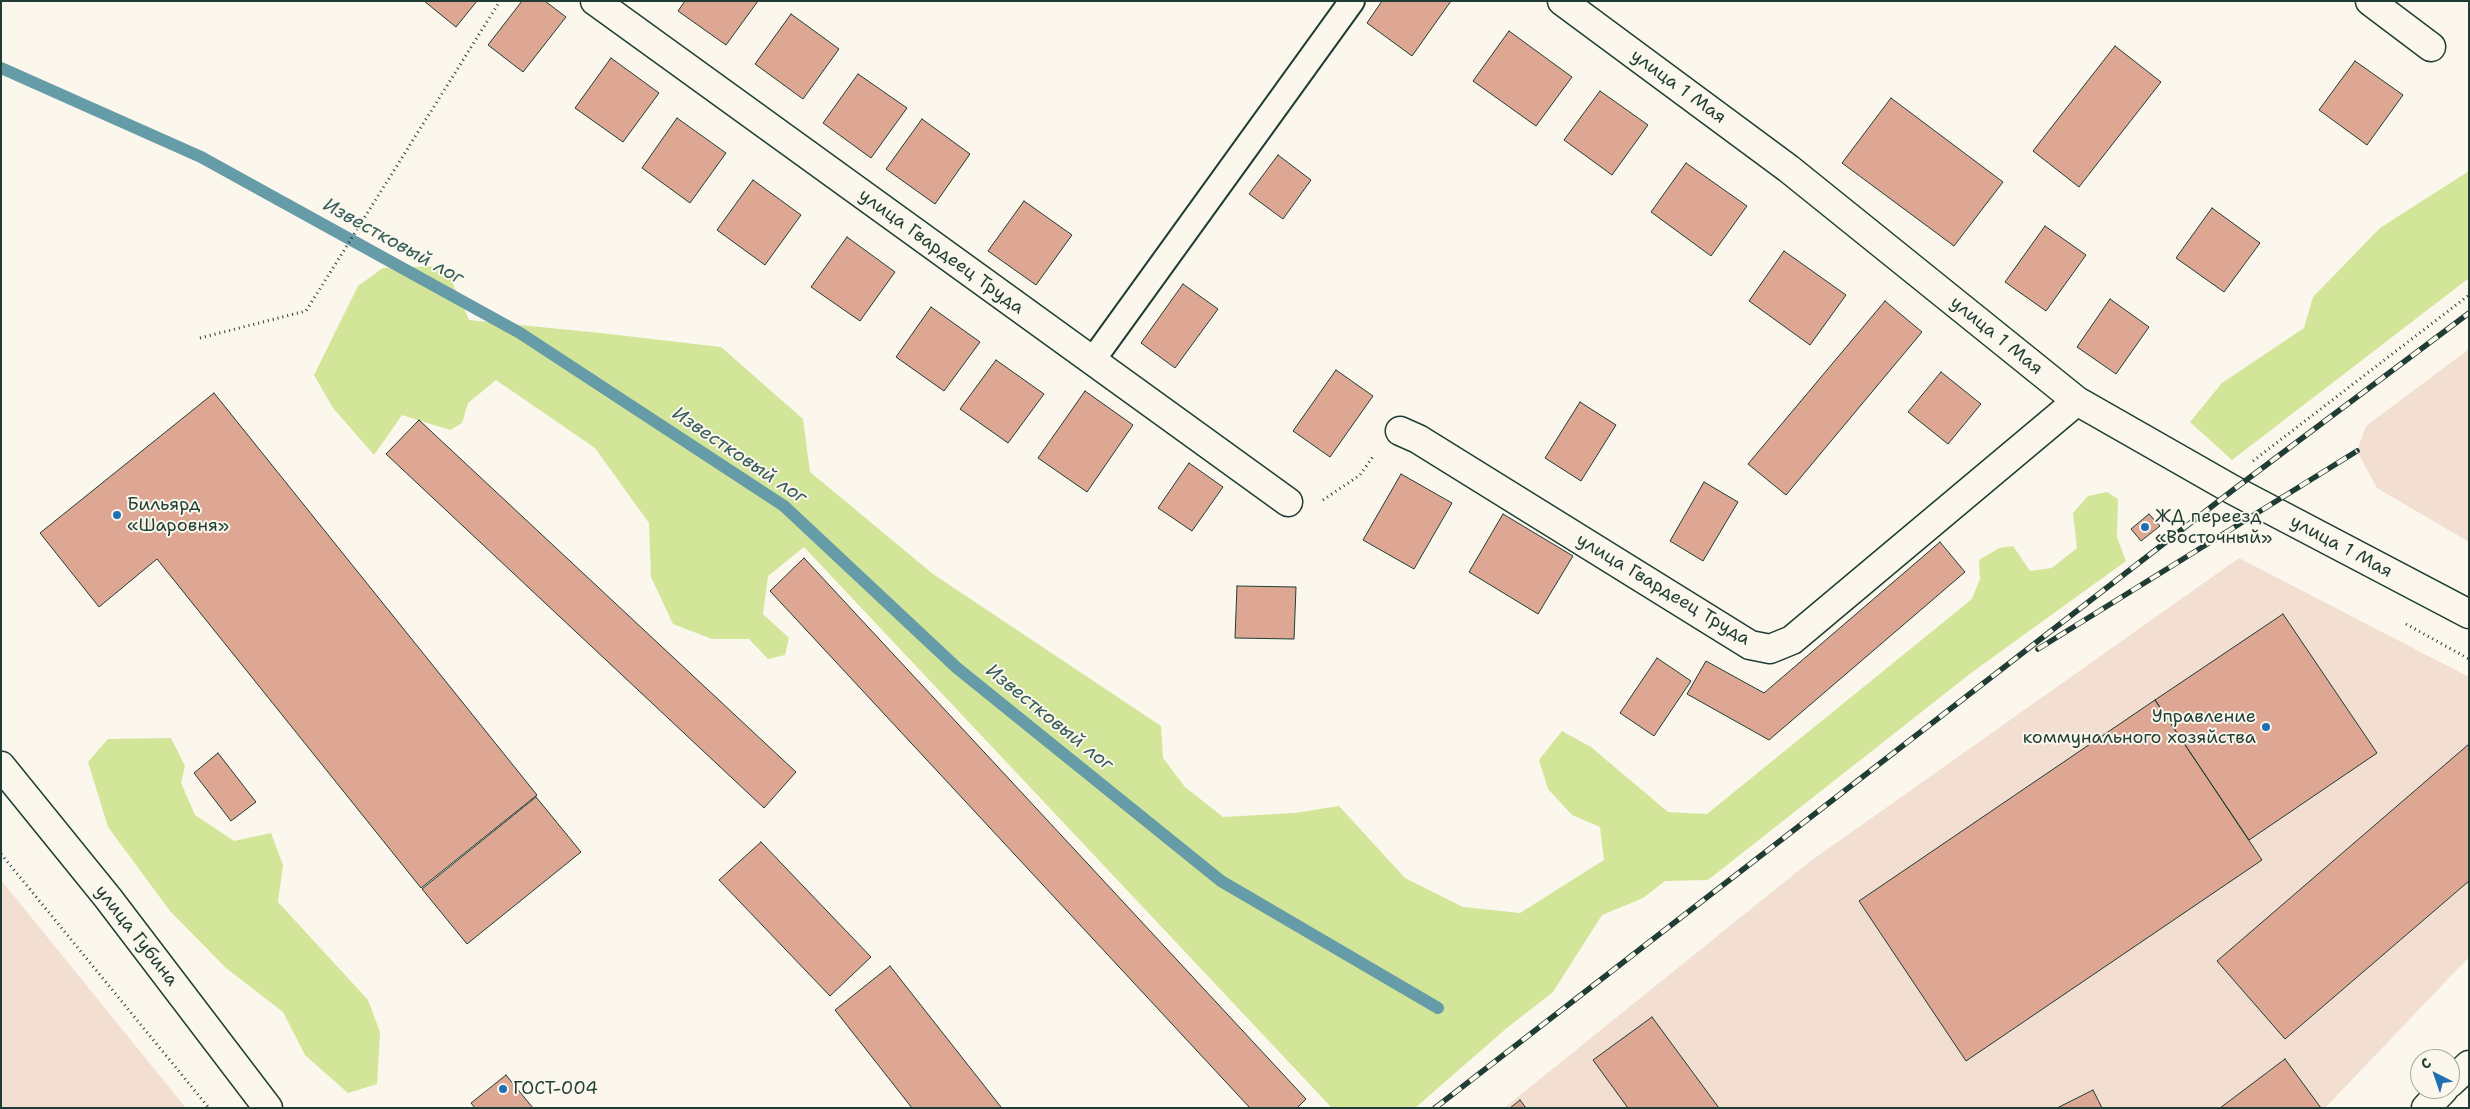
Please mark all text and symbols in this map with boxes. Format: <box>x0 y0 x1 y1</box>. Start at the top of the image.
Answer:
street label: улица 1 Мая <box>1626 45 1730 129</box>
street label: улица Гвардеец Труда <box>854 185 1028 319</box>
water label: Известковый лог <box>319 194 467 290</box>
street label: улица 1 Мая <box>1945 292 2047 380</box>
water label: Известковый лог <box>667 403 811 509</box>
place label: Бильярд «Шаровня» <box>127 494 229 536</box>
place label: ЖД переезд «Восточный» <box>2155 506 2272 548</box>
marker: Бильярд «Шаровня» <box>111 509 123 521</box>
street label: улица 1 Мая <box>2286 511 2396 583</box>
marker: ЖД переезд «Восточный» <box>2139 521 2151 533</box>
street label: улица Гвардеец Труда <box>1572 529 1754 651</box>
water label: Известковый лог <box>981 660 1117 776</box>
place label: Управление коммунального хозяйства <box>2023 706 2256 749</box>
marker: Управление коммунального хозяйства <box>2260 721 2272 733</box>
street label: улица Губина <box>90 881 182 991</box>
north arrow <box>2410 1049 2460 1099</box>
text: С <box>2417 1054 2435 1073</box>
place label: ГОСТ-004 <box>513 1078 598 1100</box>
marker: ГОСТ-004 <box>497 1083 509 1095</box>

